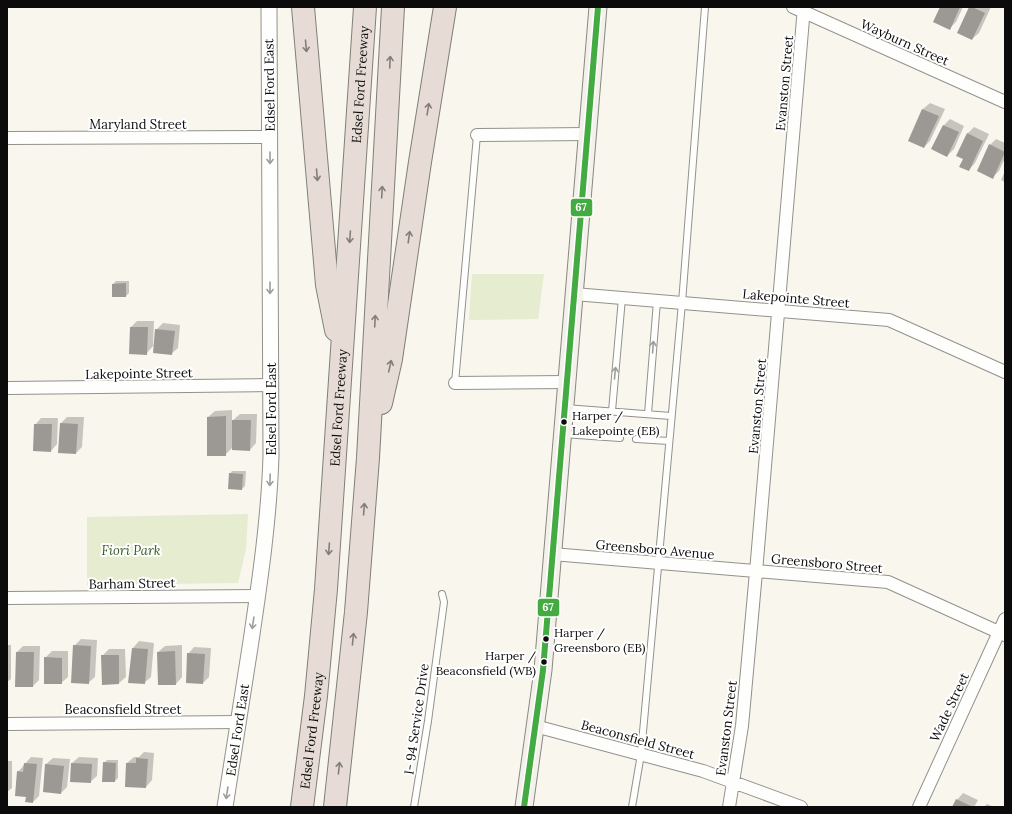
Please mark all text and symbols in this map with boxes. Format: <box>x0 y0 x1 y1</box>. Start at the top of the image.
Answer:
street label: Wayburn Street <box>858 15 952 70</box>
street label: Edsel Ford Freeway <box>348 25 373 144</box>
street label: Evanston Street <box>772 35 797 132</box>
street label: Edsel Ford East <box>260 38 279 132</box>
one-way arrow <box>303 39 310 52</box>
one-way arrow <box>386 56 393 69</box>
one-way arrow <box>425 103 433 116</box>
street label: Maryland Street <box>89 116 187 133</box>
one-way arrow <box>266 151 274 164</box>
one-way arrow <box>314 168 321 181</box>
one-way arrow <box>379 186 386 199</box>
line badge: 67 <box>570 198 593 217</box>
text: 67 <box>575 200 587 214</box>
one-way arrow <box>346 230 353 243</box>
one-way arrow <box>405 231 413 244</box>
one-way arrow <box>266 281 274 294</box>
street label: Lakepointe Street <box>742 285 850 312</box>
one-way arrow <box>372 315 379 328</box>
one-way arrow <box>649 341 656 354</box>
street label: Edsel Ford Freeway <box>326 348 351 467</box>
street label: Evanston Street <box>745 358 770 455</box>
one-way arrow <box>386 360 394 373</box>
street label: Edsel Ford East <box>263 363 280 456</box>
street label: Lakepointe Street <box>85 364 193 383</box>
one-way arrow <box>612 367 619 380</box>
place label: Harper / Lakepointe (EB) <box>572 408 660 439</box>
marker: Harper / Lakepointe (EB) <box>559 417 569 427</box>
one-way arrow <box>267 473 274 486</box>
one-way arrow <box>360 503 367 516</box>
street label: Greensboro Avenue <box>595 536 715 563</box>
park label: Fiori Park <box>101 542 161 559</box>
one-way arrow <box>325 542 332 555</box>
street label: Greensboro Street <box>770 550 883 577</box>
street label: Barham Street <box>88 574 176 593</box>
line badge: 67 <box>537 598 560 617</box>
text: 67 <box>542 600 554 614</box>
one-way arrow <box>249 616 257 629</box>
place label: Harper / Greensboro (EB) <box>554 625 646 656</box>
one-way arrow <box>349 633 357 646</box>
marker: Harper / Greensboro (EB) <box>541 634 551 644</box>
place label: Harper / Beaconsfield (WB) <box>436 648 537 679</box>
marker: Harper / Beaconsfield (WB) <box>539 657 549 667</box>
street label: I- 94 Service Drive <box>400 662 433 776</box>
street label: Wade Street <box>926 670 973 744</box>
street label: Edsel Ford Freeway <box>296 671 327 790</box>
street label: Evanston Street <box>712 679 741 777</box>
street label: Edsel Ford East <box>222 683 253 777</box>
street label: Beaconsfield Street <box>65 701 181 718</box>
street label: Beaconsfield Street <box>579 716 697 763</box>
one-way arrow <box>336 762 343 775</box>
one-way arrow <box>223 786 231 799</box>

